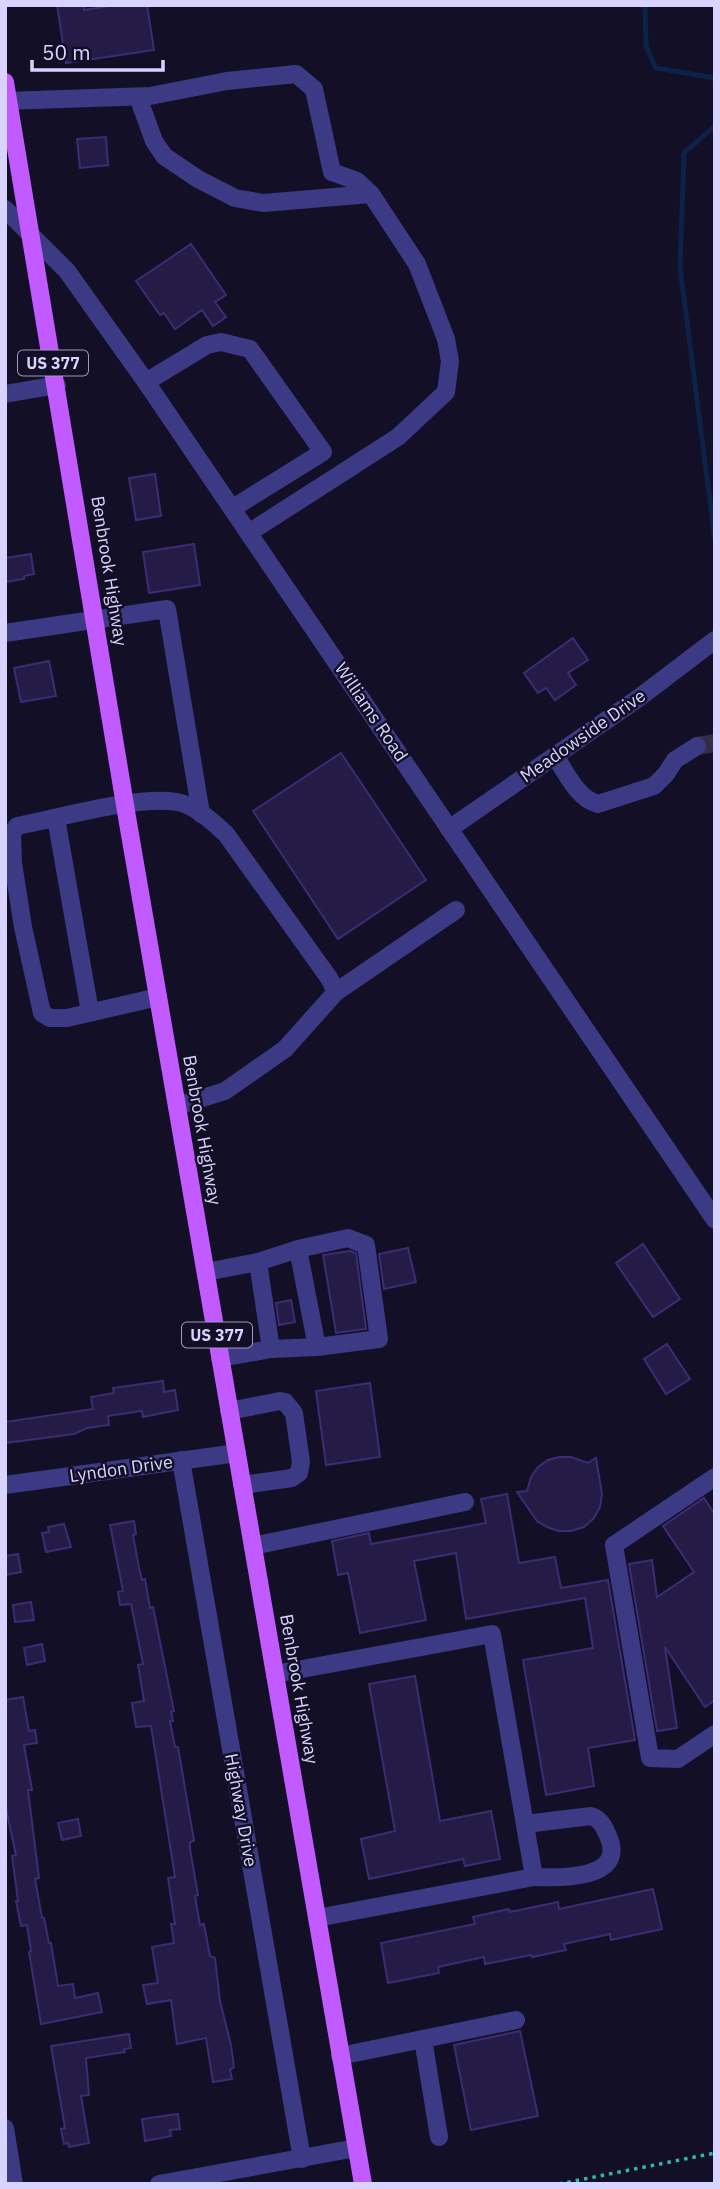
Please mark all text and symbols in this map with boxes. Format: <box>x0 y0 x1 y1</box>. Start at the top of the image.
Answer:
scale bar <box>32 28 163 72</box>
text: 50 m <box>42 38 91 66</box>
road number: US 377 <box>18 350 88 376</box>
street label: Benbrook Highway <box>86 494 133 648</box>
street label: Williams Road <box>330 658 413 766</box>
street label: Meadowside Drive <box>516 684 650 787</box>
street label: Benbrook Highway <box>178 1053 227 1207</box>
road number: US 377 <box>182 1322 252 1348</box>
street label: Lyndon Drive <box>68 1450 174 1487</box>
street label: Benbrook Highway <box>275 1612 324 1766</box>
street label: Highway Drive <box>220 1751 263 1869</box>

